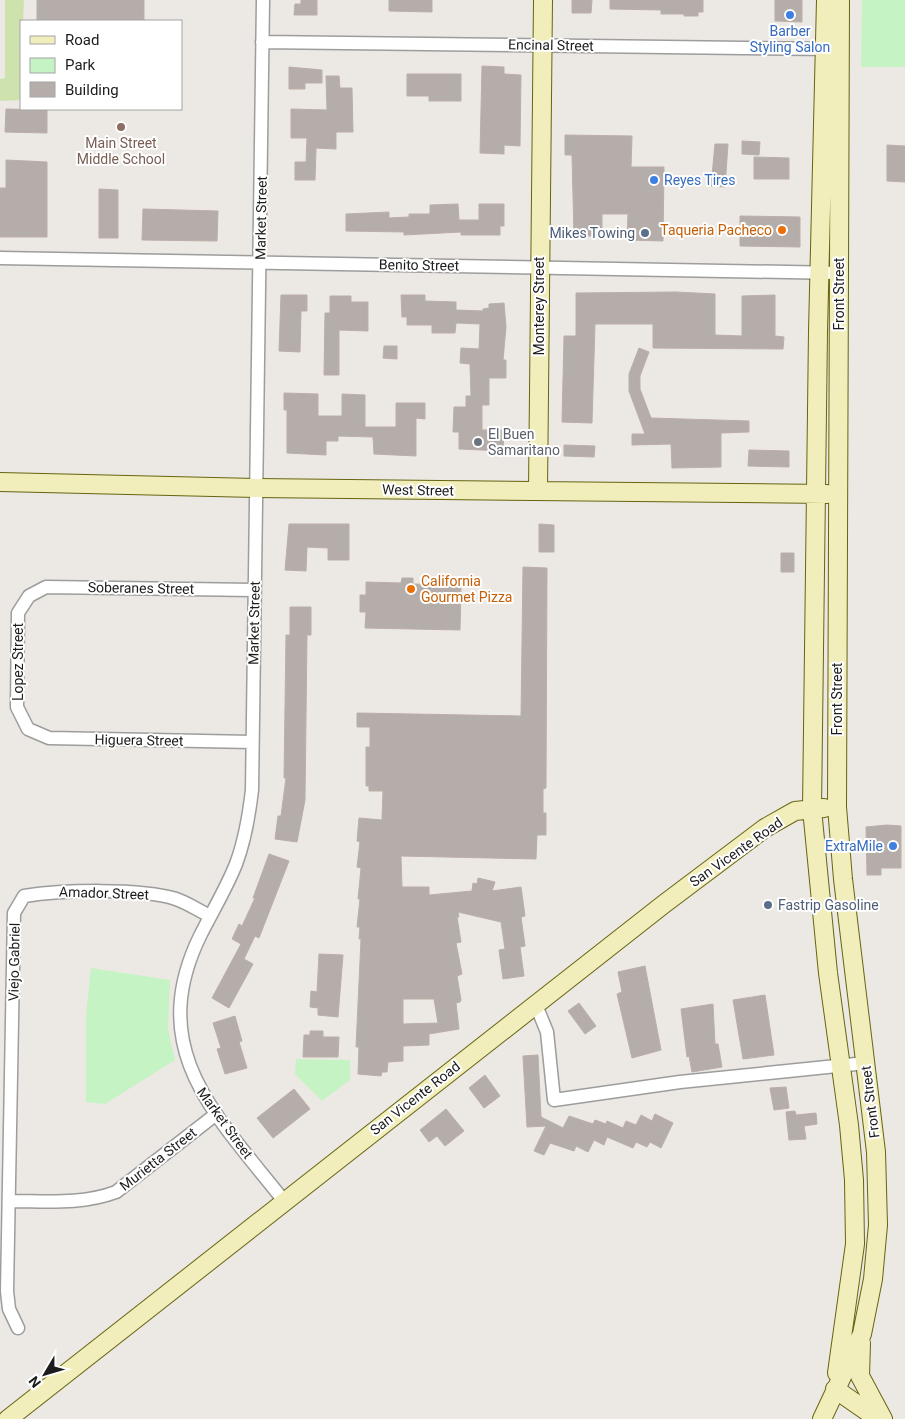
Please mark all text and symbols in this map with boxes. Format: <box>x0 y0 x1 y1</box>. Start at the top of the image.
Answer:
marker: Barber Styling Salon <box>784 9 796 21</box>
legend <box>20 20 182 110</box>
place label: Barber Styling Salon <box>750 23 830 55</box>
text: Road <box>65 31 99 49</box>
street label: Encinal Street <box>508 36 594 54</box>
text: Park <box>65 56 96 74</box>
text: Building <box>65 81 119 99</box>
marker: Main Street Middle School <box>115 121 127 133</box>
place label: Main Street Middle School <box>77 135 165 167</box>
place label: Reyes Tires <box>664 172 735 188</box>
marker: Reyes Tires <box>648 174 660 186</box>
street label: Market Street <box>252 175 270 260</box>
place label: Taqueria Pacheco <box>660 222 772 238</box>
marker: Taqueria Pacheco <box>776 224 788 236</box>
place label: Mikes Towing <box>549 225 635 241</box>
marker: Mikes Towing <box>639 227 651 239</box>
street label: Benito Street <box>379 256 460 274</box>
street label: Monterey Street <box>531 256 547 355</box>
street label: Front Street <box>831 257 847 330</box>
place label: El Buen Samaritano <box>488 426 560 458</box>
marker: El Buen Samaritano <box>472 436 484 448</box>
street label: West Street <box>382 481 454 499</box>
place label: California Gourmet Pizza <box>421 573 512 605</box>
street label: Soberanes Street <box>88 579 195 597</box>
street label: Market Street <box>245 580 263 665</box>
marker: California Gourmet Pizza <box>405 583 417 595</box>
street label: Lopez Street <box>10 623 26 701</box>
street label: Front Street <box>829 662 845 735</box>
street label: Higuera Street <box>94 731 184 749</box>
street label: San Vicente Road <box>687 814 785 890</box>
place label: ExtraMile <box>825 838 883 854</box>
marker: ExtraMile <box>887 840 899 852</box>
street label: Amador Street <box>59 883 150 903</box>
place label: Fastrip Gasoline <box>778 897 879 913</box>
marker: Fastrip Gasoline <box>762 899 774 911</box>
street label: Viejo Gabriel <box>5 923 23 1001</box>
street label: San Vicente Road <box>367 1058 463 1138</box>
street label: Front Street <box>858 1064 882 1139</box>
street label: Market Street <box>194 1084 256 1162</box>
street label: Murietta Street <box>117 1124 200 1194</box>
north arrow <box>20 1349 70 1399</box>
text: N <box>25 1373 44 1391</box>

